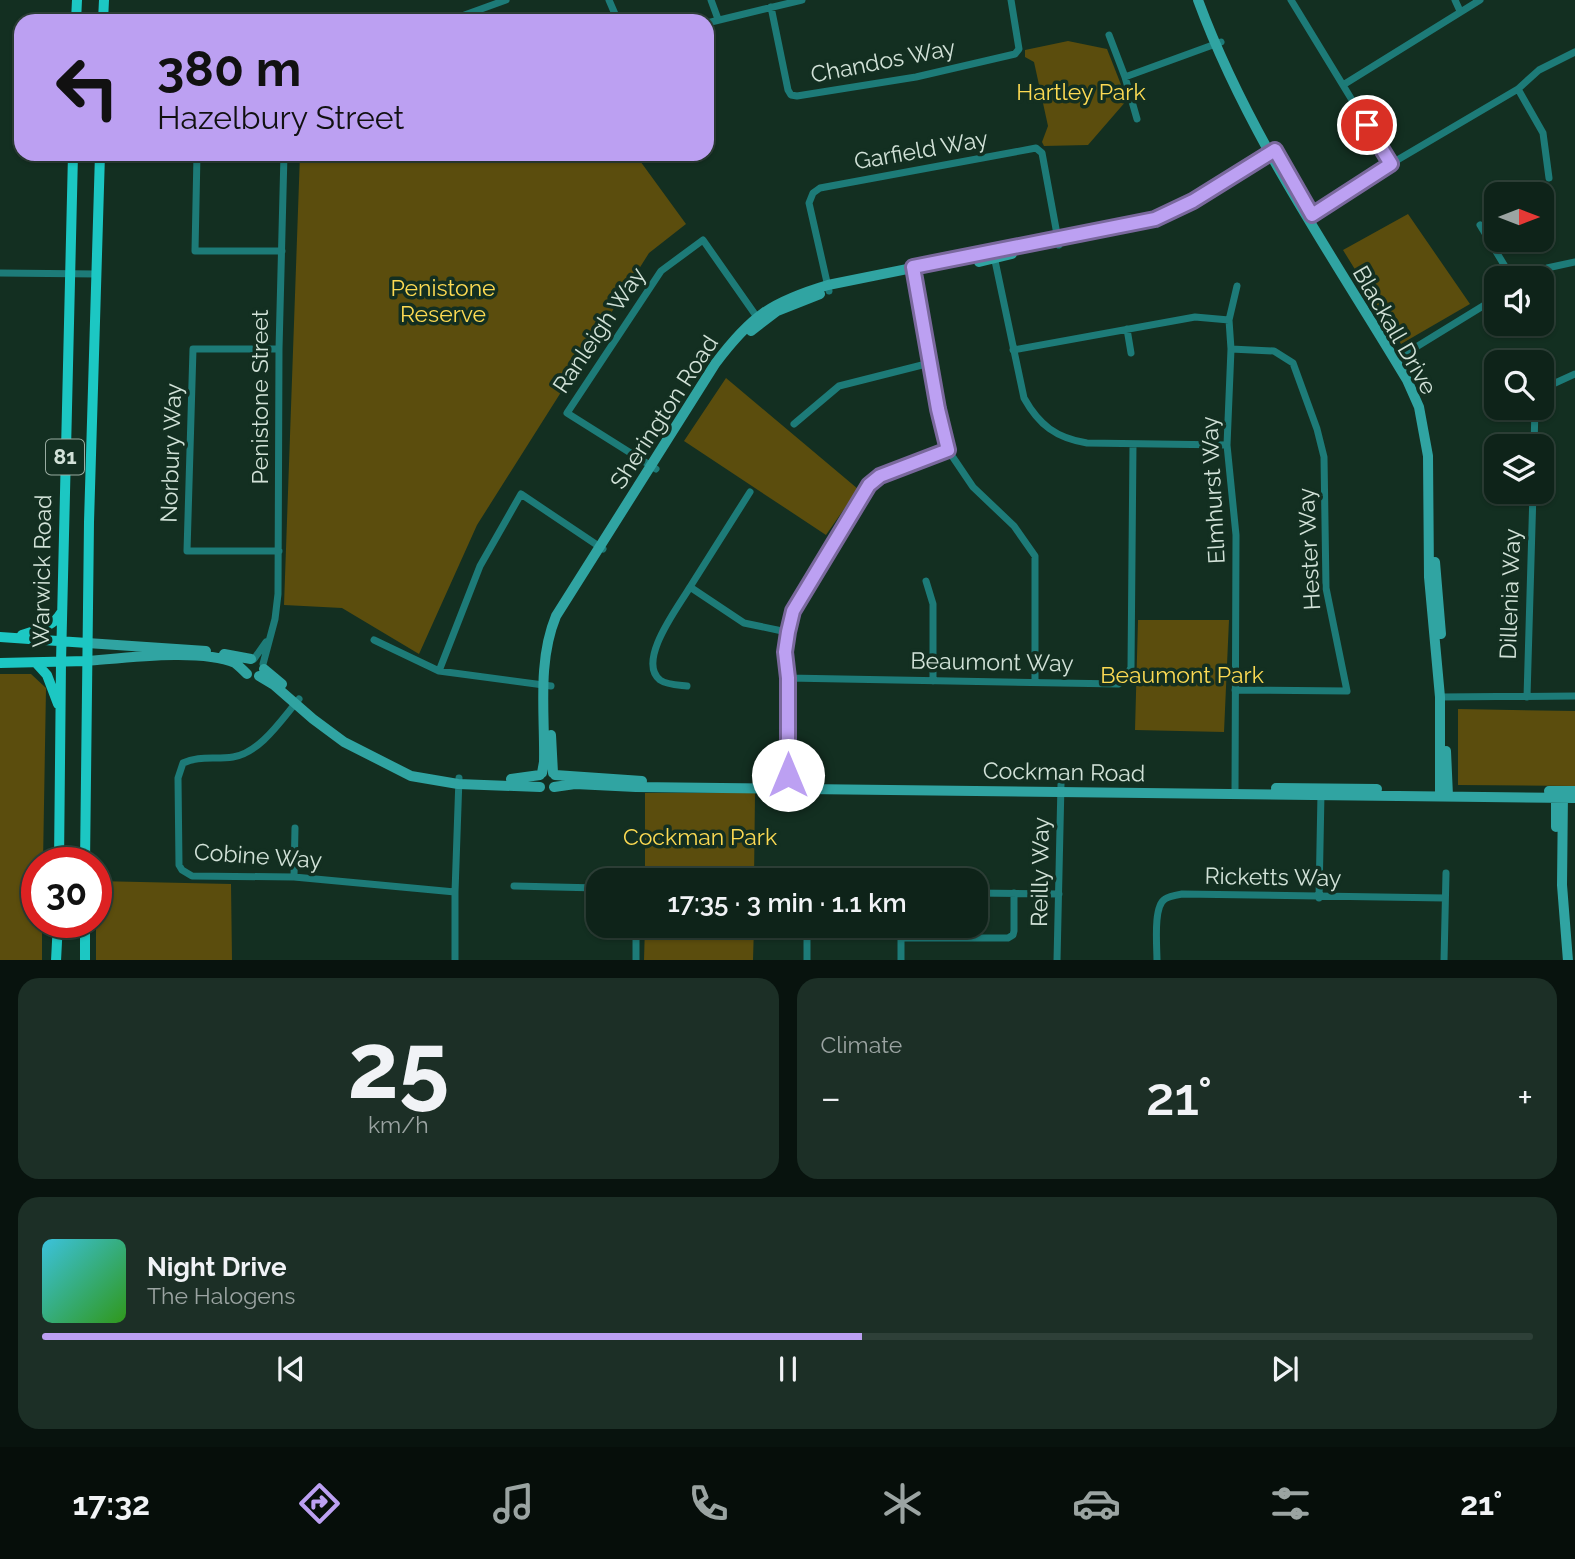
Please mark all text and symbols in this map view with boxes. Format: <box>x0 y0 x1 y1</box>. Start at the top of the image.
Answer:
street label: Chandos Way <box>808 33 958 88</box>
text: 380 m <box>157 40 301 97</box>
icon: left <box>42 42 133 133</box>
park label: Hartley Park <box>1016 78 1146 105</box>
pin <box>1337 95 1397 155</box>
text: Hazelbury Street <box>157 99 404 136</box>
icon: arrive <box>1348 106 1386 144</box>
street label: Garfield Way <box>852 124 990 175</box>
north arrow <box>1484 182 1554 252</box>
map controls <box>1484 182 1554 504</box>
street label: Blackall Drive <box>1348 261 1443 399</box>
street label: Ranleigh Way <box>547 262 651 398</box>
button: sound <box>1484 266 1554 336</box>
park label: Penistone Reserve <box>390 274 496 327</box>
street label: Penistone Street <box>246 309 273 484</box>
street label: Sherington Road <box>604 330 723 493</box>
button: search <box>1484 350 1554 420</box>
street label: Norbury Way <box>155 383 186 523</box>
street label: Elmhurst Way <box>1195 415 1230 565</box>
button: layers <box>1484 434 1554 504</box>
road number: 81 <box>46 440 84 475</box>
street label: Hester Way <box>1292 487 1325 611</box>
street label: Warwick Road <box>27 494 56 648</box>
street label: Dillenia Way <box>1494 528 1525 660</box>
street label: Beaumont Way <box>910 647 1074 676</box>
park label: Beaumont Park <box>1100 661 1264 688</box>
position arrow <box>751 738 825 812</box>
street label: Cockman Road <box>983 757 1145 786</box>
street label: Reilly Way <box>1025 817 1054 927</box>
park label: Cockman Park <box>623 823 777 850</box>
street label: Cobine Way <box>193 838 323 873</box>
speed limit sign: 30 <box>21 847 112 938</box>
street label: Ricketts Way <box>1204 862 1342 891</box>
text: 17:35 · 3 min · 1.1 km <box>667 888 907 918</box>
text: 25 <box>347 1012 449 1119</box>
text: Climate <box>821 1031 902 1058</box>
text: 21° <box>1146 1066 1212 1127</box>
text: − <box>821 1075 841 1120</box>
text: + <box>1517 1075 1533 1120</box>
text: km/h <box>368 1111 429 1138</box>
text: Night Drive <box>147 1252 286 1282</box>
text: The Halogens <box>147 1282 295 1309</box>
icon: previous <box>272 1350 310 1388</box>
icon: pause <box>769 1350 807 1388</box>
icon: next <box>1266 1350 1304 1388</box>
icon: directions <box>295 1479 344 1528</box>
icon: music <box>489 1479 538 1528</box>
icon: phone <box>684 1479 733 1528</box>
icon: climate <box>878 1479 927 1528</box>
icon: car <box>1072 1479 1121 1528</box>
icon: filters <box>1266 1479 1315 1528</box>
text: 17:32 <box>73 1485 150 1522</box>
text: 21° <box>1460 1485 1502 1522</box>

